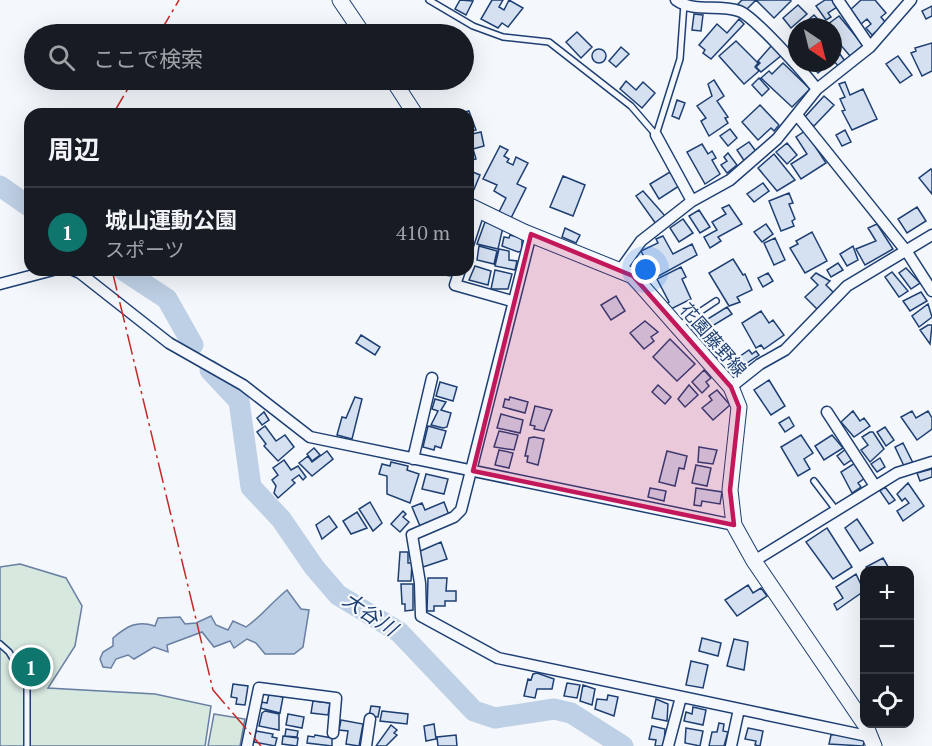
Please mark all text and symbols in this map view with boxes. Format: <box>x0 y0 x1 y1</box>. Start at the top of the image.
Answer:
north arrow <box>788 18 842 72</box>
search box <box>24 24 474 90</box>
icon: search <box>45 41 78 74</box>
text: ここで検索 <box>93 44 203 73</box>
text: 周辺 <box>48 132 100 166</box>
text: 城山運動公園 <box>105 205 237 234</box>
text: 1 <box>62 219 73 246</box>
text: 410 m <box>396 219 450 246</box>
text: スポーツ <box>105 236 185 263</box>
your location <box>631 255 660 284</box>
street label: 花園藤野線 <box>675 298 752 381</box>
map controls <box>860 566 914 728</box>
button: + <box>860 566 914 620</box>
water label: 大谷川 <box>338 586 404 643</box>
button: − <box>860 620 914 674</box>
pin: 1 <box>12 644 51 690</box>
button: locate <box>860 674 914 728</box>

